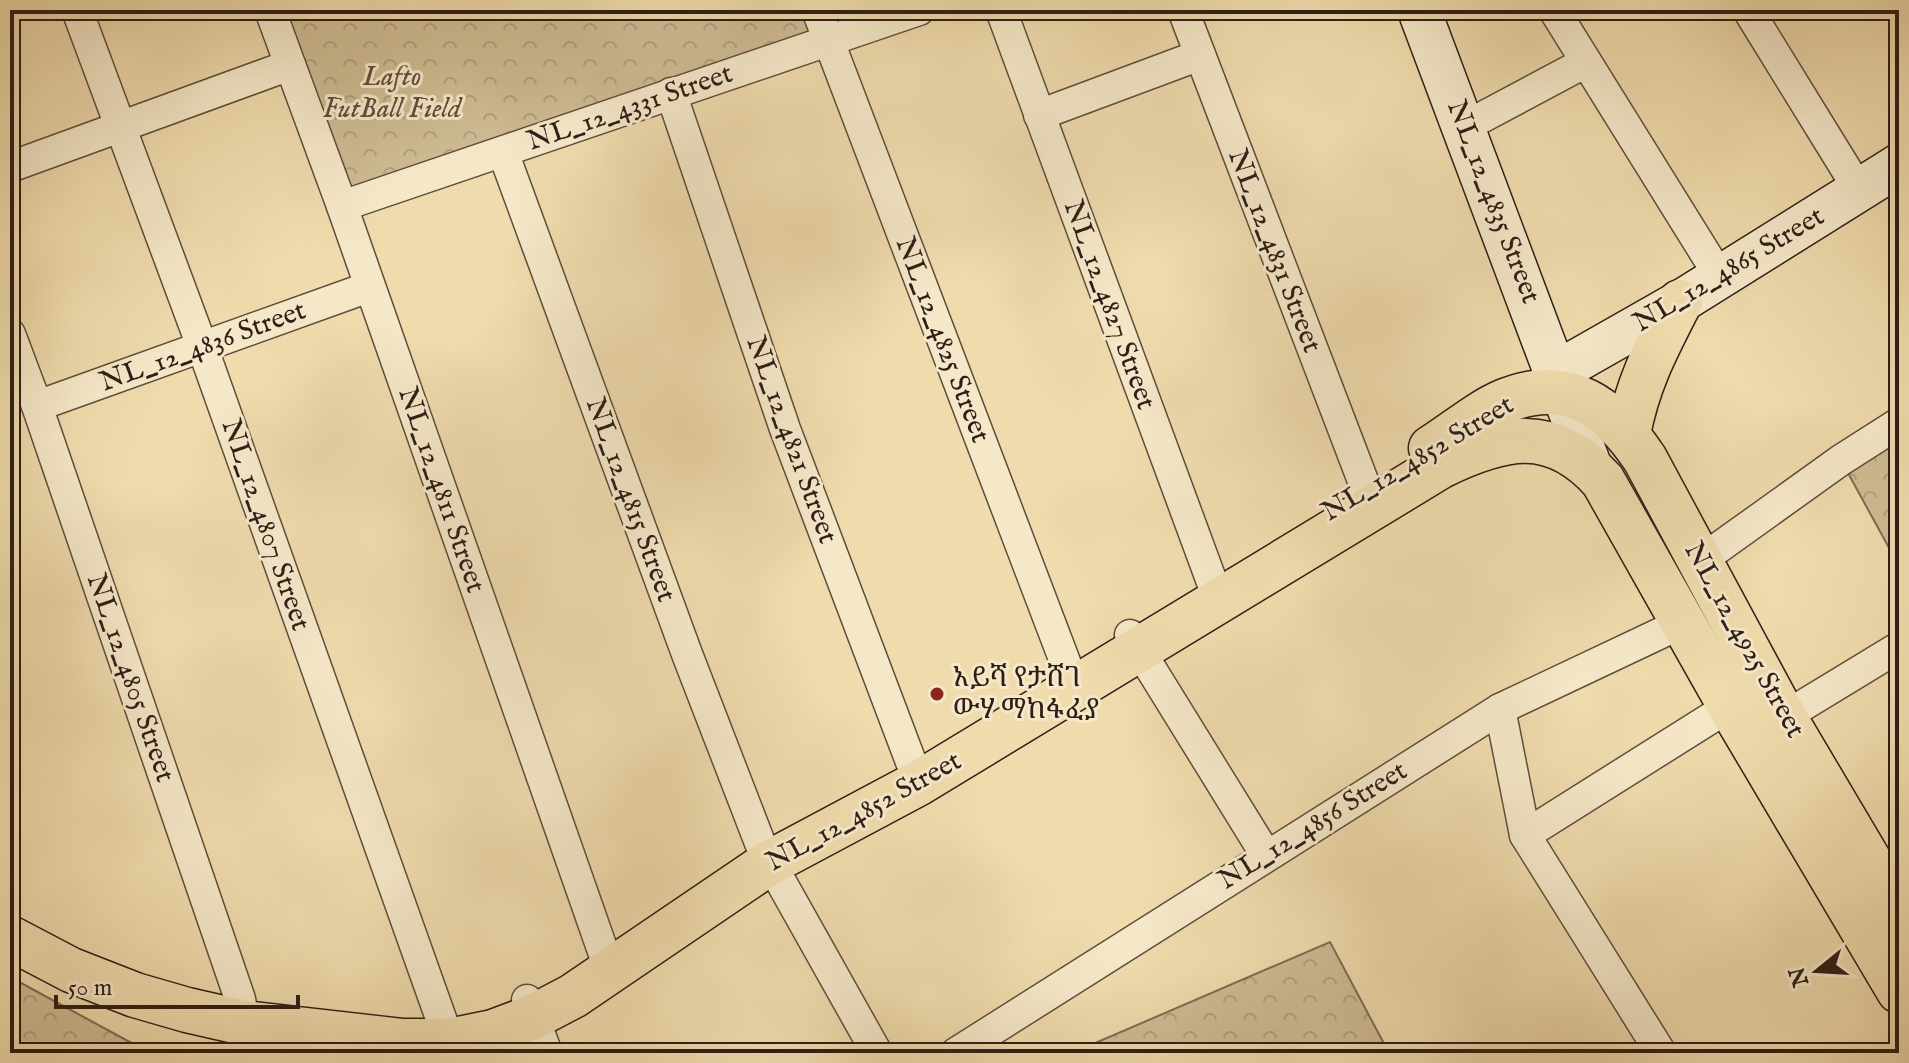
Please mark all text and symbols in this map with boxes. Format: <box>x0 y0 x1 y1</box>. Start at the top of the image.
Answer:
street label: NL_12_4331 Street <box>523 56 738 160</box>
park label: Lafto FutBall Field <box>323 60 463 127</box>
street label: NL_12_4835 Street <box>1438 95 1548 309</box>
street label: NL_12_4831 Street <box>1219 144 1329 358</box>
street label: NL_12_4827 Street <box>1055 195 1163 415</box>
street label: NL_12_4865 Street <box>1627 199 1831 341</box>
street label: NL_12_4825 Street <box>887 232 997 448</box>
street label: NL_12_4836 Street <box>95 293 311 401</box>
street label: NL_12_4821 Street <box>737 332 845 549</box>
street label: NL_12_4811 Street <box>389 382 493 598</box>
street label: NL_12_4852 Street <box>1316 388 1521 530</box>
street label: NL_12_4815 Street <box>577 393 683 607</box>
street label: NL_12_4807 Street <box>212 415 318 636</box>
street label: NL_12_4925 Street <box>1676 536 1813 745</box>
street label: NL_12_4805 Street <box>78 569 182 787</box>
place label: አይሻ የታሸገ ውሃ ማከፋፈያ <box>953 661 1099 728</box>
marker: አይሻ የታሸገ ውሃ ማከፋፈያ <box>928 685 946 703</box>
street label: NL_12_4852 Street <box>760 744 968 880</box>
street label: NL_12_4856 Street <box>1212 754 1414 898</box>
north arrow <box>1777 931 1857 1011</box>
scale bar <box>56 959 298 1009</box>
text: N <box>1784 963 1816 991</box>
text: 50 m <box>68 973 112 1004</box>

